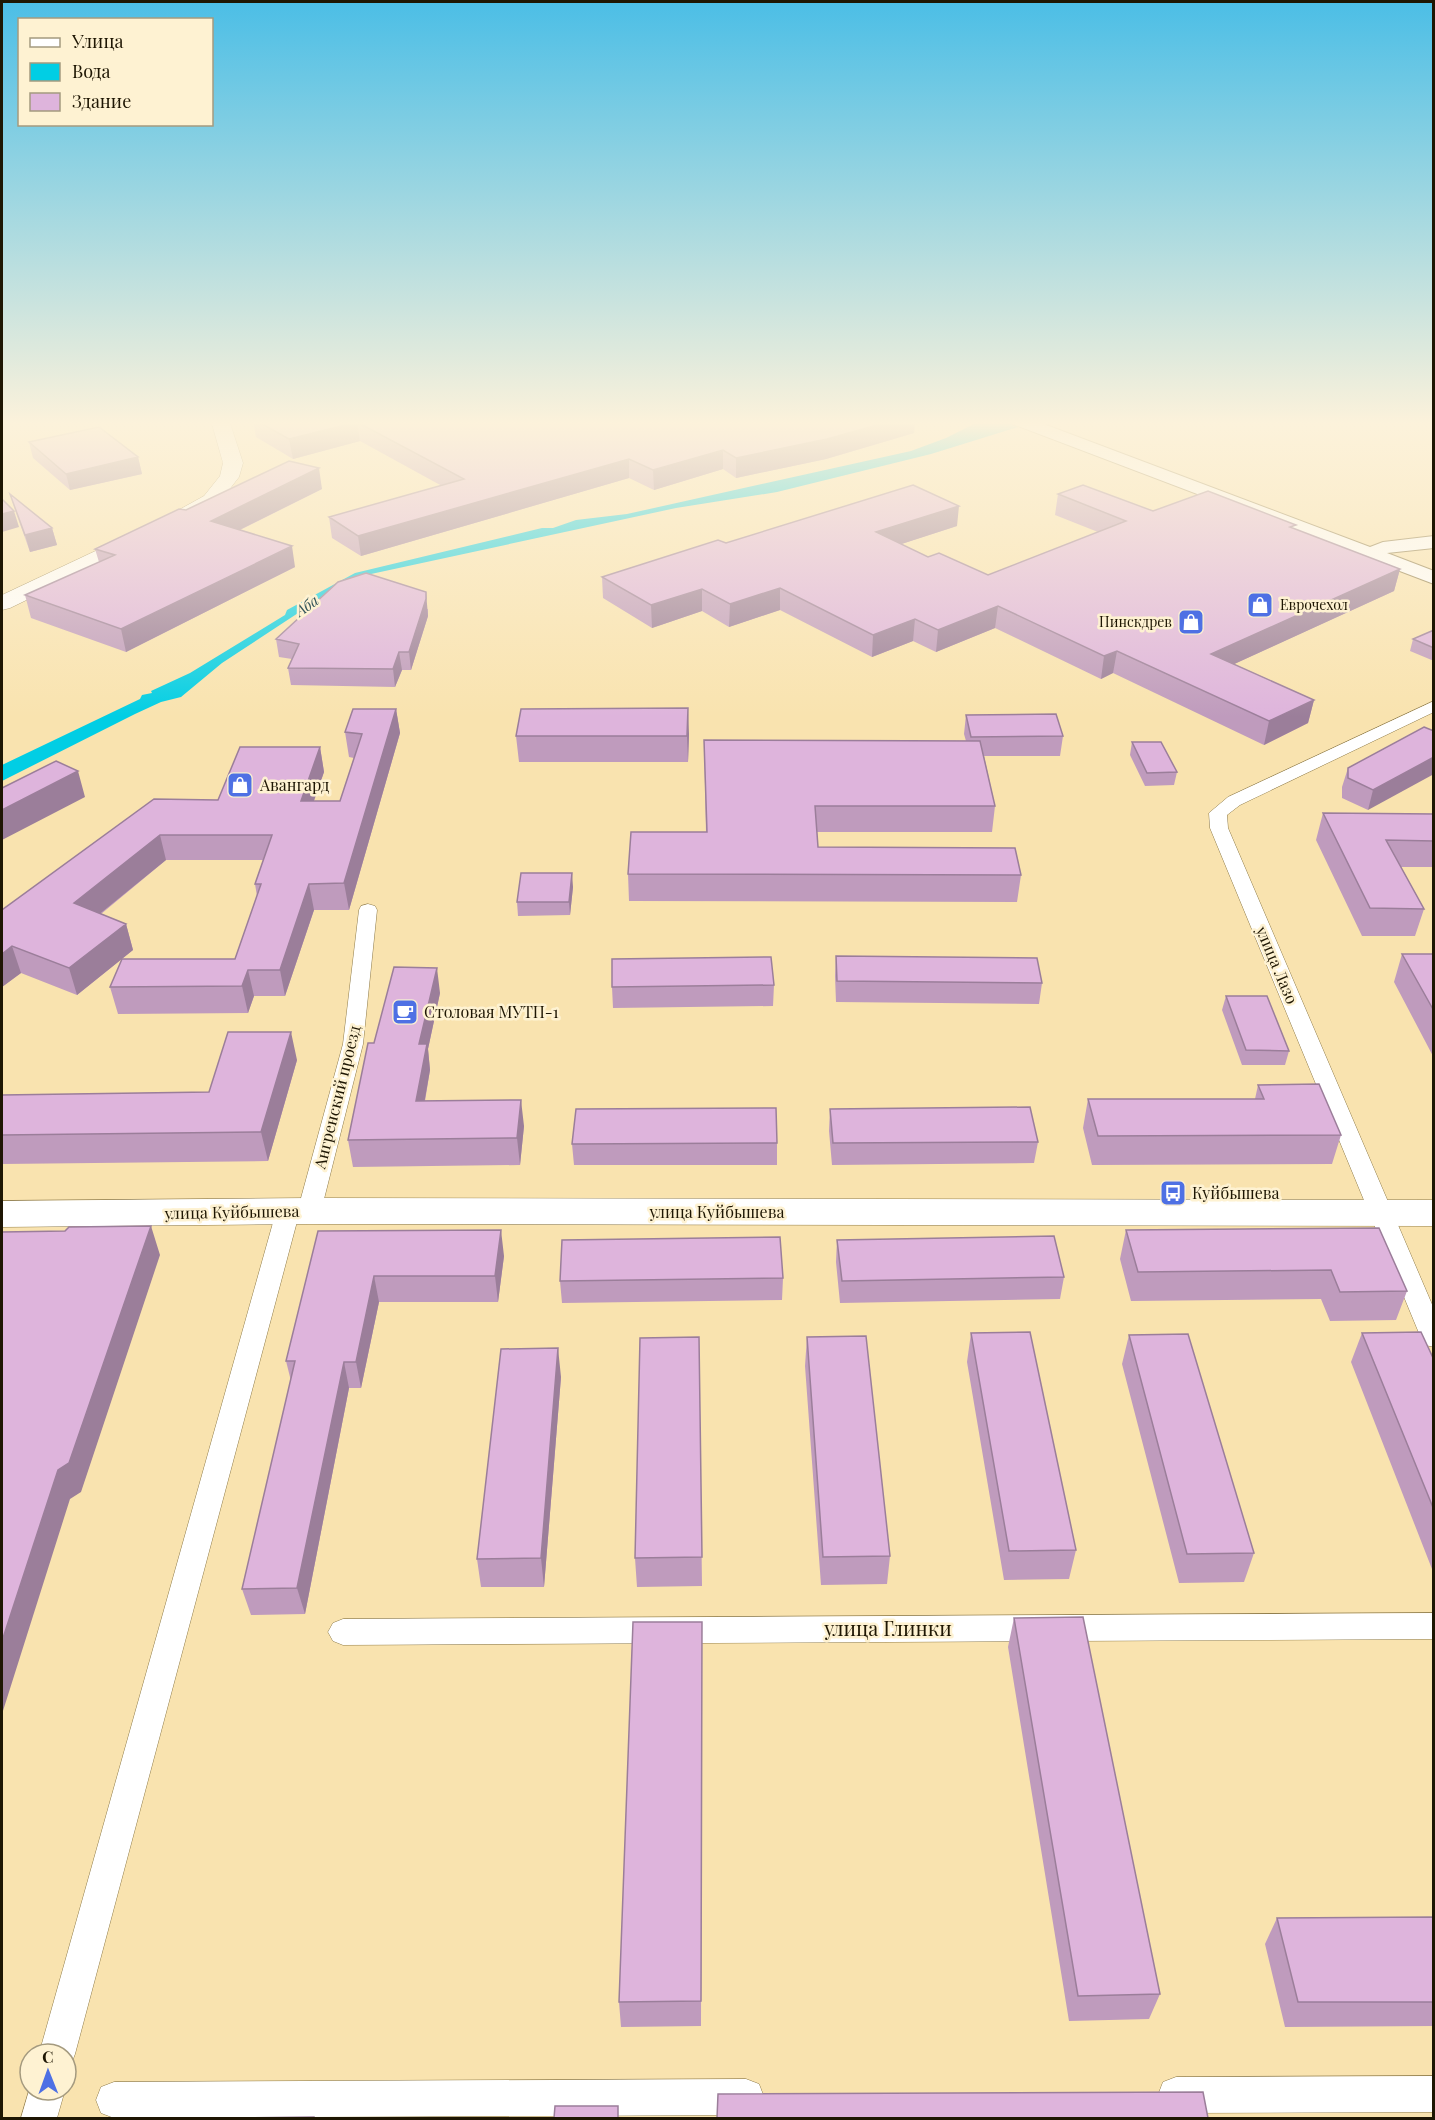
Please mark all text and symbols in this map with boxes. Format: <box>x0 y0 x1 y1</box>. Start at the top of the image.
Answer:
legend <box>18 18 213 126</box>
text: Улица <box>71 29 123 53</box>
text: Вода <box>72 59 110 83</box>
text: Здание <box>72 89 131 113</box>
water label: Аба <box>289 590 322 622</box>
shop icon: Еврочехол <box>1245 590 1275 620</box>
place label: Еврочехол <box>1280 595 1348 614</box>
shop icon: Пинскдрев <box>1176 607 1206 637</box>
place label: Пинскдрев <box>1099 612 1172 631</box>
shop icon: Авангард <box>225 770 255 800</box>
place label: Авангард <box>259 774 330 795</box>
street label: улица Лазо <box>1251 922 1303 1007</box>
cafe icon: Столовая МУТП-1 <box>390 997 420 1027</box>
place label: Столовая МУТП-1 <box>424 1001 559 1022</box>
street label: Ангренский проезд <box>308 1022 365 1172</box>
bus stop icon: Куйбышева <box>1158 1178 1188 1208</box>
place label: Куйбышева <box>1192 1182 1280 1203</box>
street label: улица Куйбышева <box>163 1200 300 1223</box>
street label: улица Куйбышева <box>649 1201 784 1222</box>
street label: улица Глинки <box>823 1614 952 1641</box>
north arrow <box>18 2042 78 2102</box>
text: С <box>42 2046 54 2067</box>

